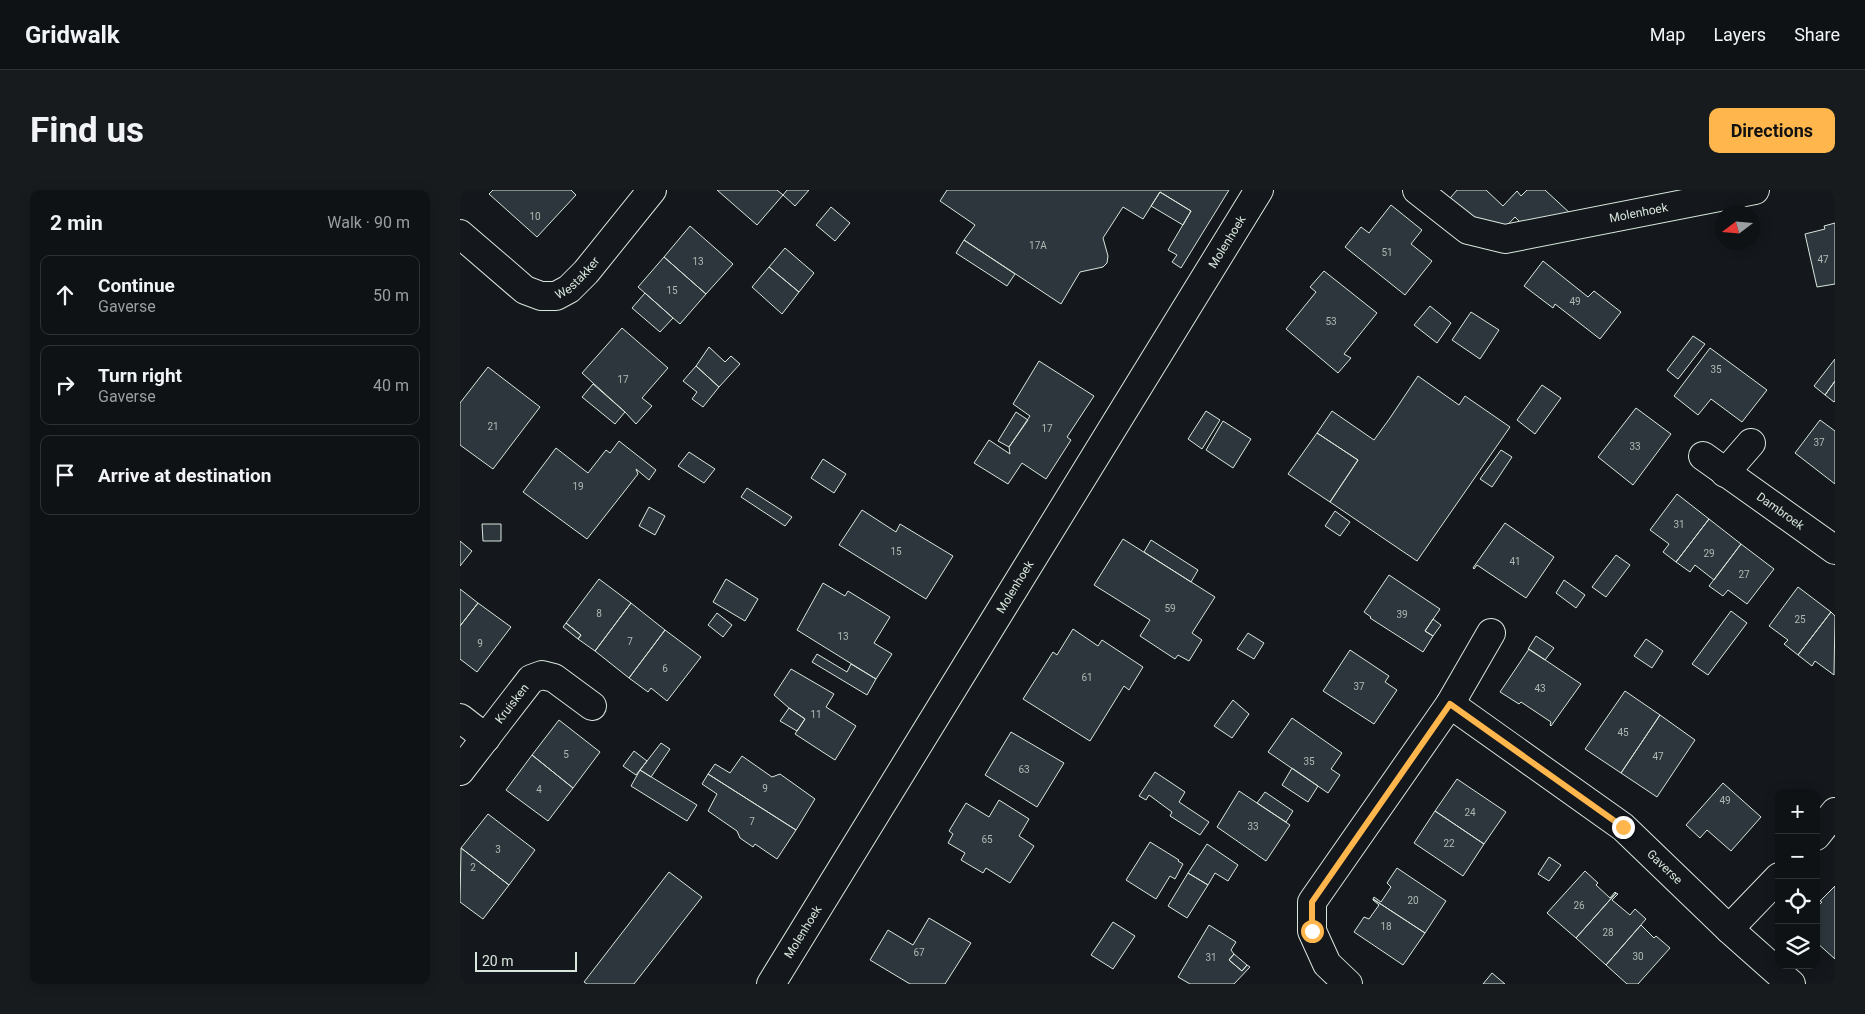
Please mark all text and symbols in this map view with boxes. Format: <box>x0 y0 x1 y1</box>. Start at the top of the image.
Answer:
text: Gridwalk <box>25 21 120 49</box>
text: Map <box>1650 24 1685 45</box>
text: Layers <box>1713 24 1766 45</box>
text: Share <box>1794 24 1840 45</box>
button: Directions <box>1709 108 1835 153</box>
text: Find us <box>30 110 144 151</box>
street label: Molenhoek <box>1608 200 1670 225</box>
north arrow <box>1715 205 1760 250</box>
text: 2 min <box>50 211 103 235</box>
house number: 10 <box>529 211 541 222</box>
street label: Molenhoek <box>1206 212 1249 271</box>
text: Walk · 90 m <box>327 213 410 232</box>
house number: 17A <box>1029 240 1047 251</box>
house number: 51 <box>1381 247 1393 258</box>
street label: Westakker <box>553 254 602 302</box>
house number: 47 <box>1817 254 1829 265</box>
house number: 13 <box>692 256 704 267</box>
text: Continue <box>98 274 175 297</box>
icon: ahead <box>51 281 79 309</box>
house number: 15 <box>666 285 678 296</box>
text: 50 m <box>373 286 409 305</box>
house number: 49 <box>1569 296 1581 307</box>
text: Gaverse <box>98 297 156 316</box>
house number: 53 <box>1325 316 1337 327</box>
text: Turn right <box>98 364 182 387</box>
house number: 35 <box>1710 364 1722 375</box>
icon: right <box>51 371 79 399</box>
house number: 17 <box>617 374 629 385</box>
text: 40 m <box>373 376 409 395</box>
text: Gaverse <box>98 387 156 406</box>
house number: 21 <box>487 421 499 432</box>
house number: 17 <box>1041 423 1053 434</box>
house number: 37 <box>1813 437 1825 448</box>
house number: 33 <box>1629 441 1641 452</box>
icon: arrive <box>51 461 79 489</box>
text: Arrive at destination <box>98 464 271 487</box>
house number: 19 <box>572 481 584 492</box>
street label: Dambroek <box>1754 489 1808 533</box>
house number: 31 <box>1673 519 1685 530</box>
house number: 15 <box>890 546 902 557</box>
house number: 29 <box>1703 548 1715 559</box>
house number: 41 <box>1509 556 1521 567</box>
street label: Molenhoek <box>994 557 1037 616</box>
house number: 27 <box>1738 569 1750 580</box>
house number: 59 <box>1164 603 1176 614</box>
house number: 8 <box>596 608 602 619</box>
house number: 39 <box>1396 609 1408 620</box>
house number: 25 <box>1794 614 1806 625</box>
house number: 13 <box>837 631 849 642</box>
house number: 7 <box>627 636 633 647</box>
house number: 9 <box>477 638 483 649</box>
house number: 6 <box>662 663 668 674</box>
house number: 61 <box>1081 672 1093 683</box>
street label: Kruisken <box>492 681 532 726</box>
house number: 37 <box>1353 681 1365 692</box>
house number: 43 <box>1534 683 1546 694</box>
house number: 11 <box>810 709 822 720</box>
house number: 45 <box>1617 727 1629 738</box>
house number: 5 <box>563 749 569 760</box>
house number: 47 <box>1652 751 1664 762</box>
house number: 35 <box>1303 756 1315 767</box>
house number: 63 <box>1018 764 1030 775</box>
house number: 9 <box>762 783 768 794</box>
house number: 4 <box>536 784 542 795</box>
map controls <box>1775 789 1820 969</box>
button: + <box>1775 789 1820 834</box>
house number: 49 <box>1719 795 1731 806</box>
house number: 24 <box>1464 807 1476 818</box>
house number: 7 <box>749 816 755 827</box>
route end <box>1612 816 1635 839</box>
house number: 33 <box>1247 821 1259 832</box>
house number: 65 <box>981 834 993 845</box>
button: − <box>1775 834 1820 879</box>
house number: 22 <box>1443 838 1455 849</box>
house number: 3 <box>495 844 501 855</box>
street label: Gaverse <box>1644 847 1685 887</box>
house number: 2 <box>470 862 476 873</box>
button: locate <box>1775 879 1820 924</box>
house number: 20 <box>1407 895 1419 906</box>
house number: 26 <box>1573 900 1585 911</box>
street label: Molenhoek <box>781 902 825 961</box>
route start <box>1301 920 1324 943</box>
house number: 18 <box>1380 921 1392 932</box>
button: layers <box>1775 924 1820 969</box>
house number: 28 <box>1602 927 1614 938</box>
house number: 67 <box>913 947 925 958</box>
scale bar <box>475 949 578 972</box>
house number: 30 <box>1632 951 1644 962</box>
house number: 31 <box>1205 952 1217 963</box>
text: 20 m <box>482 953 514 969</box>

